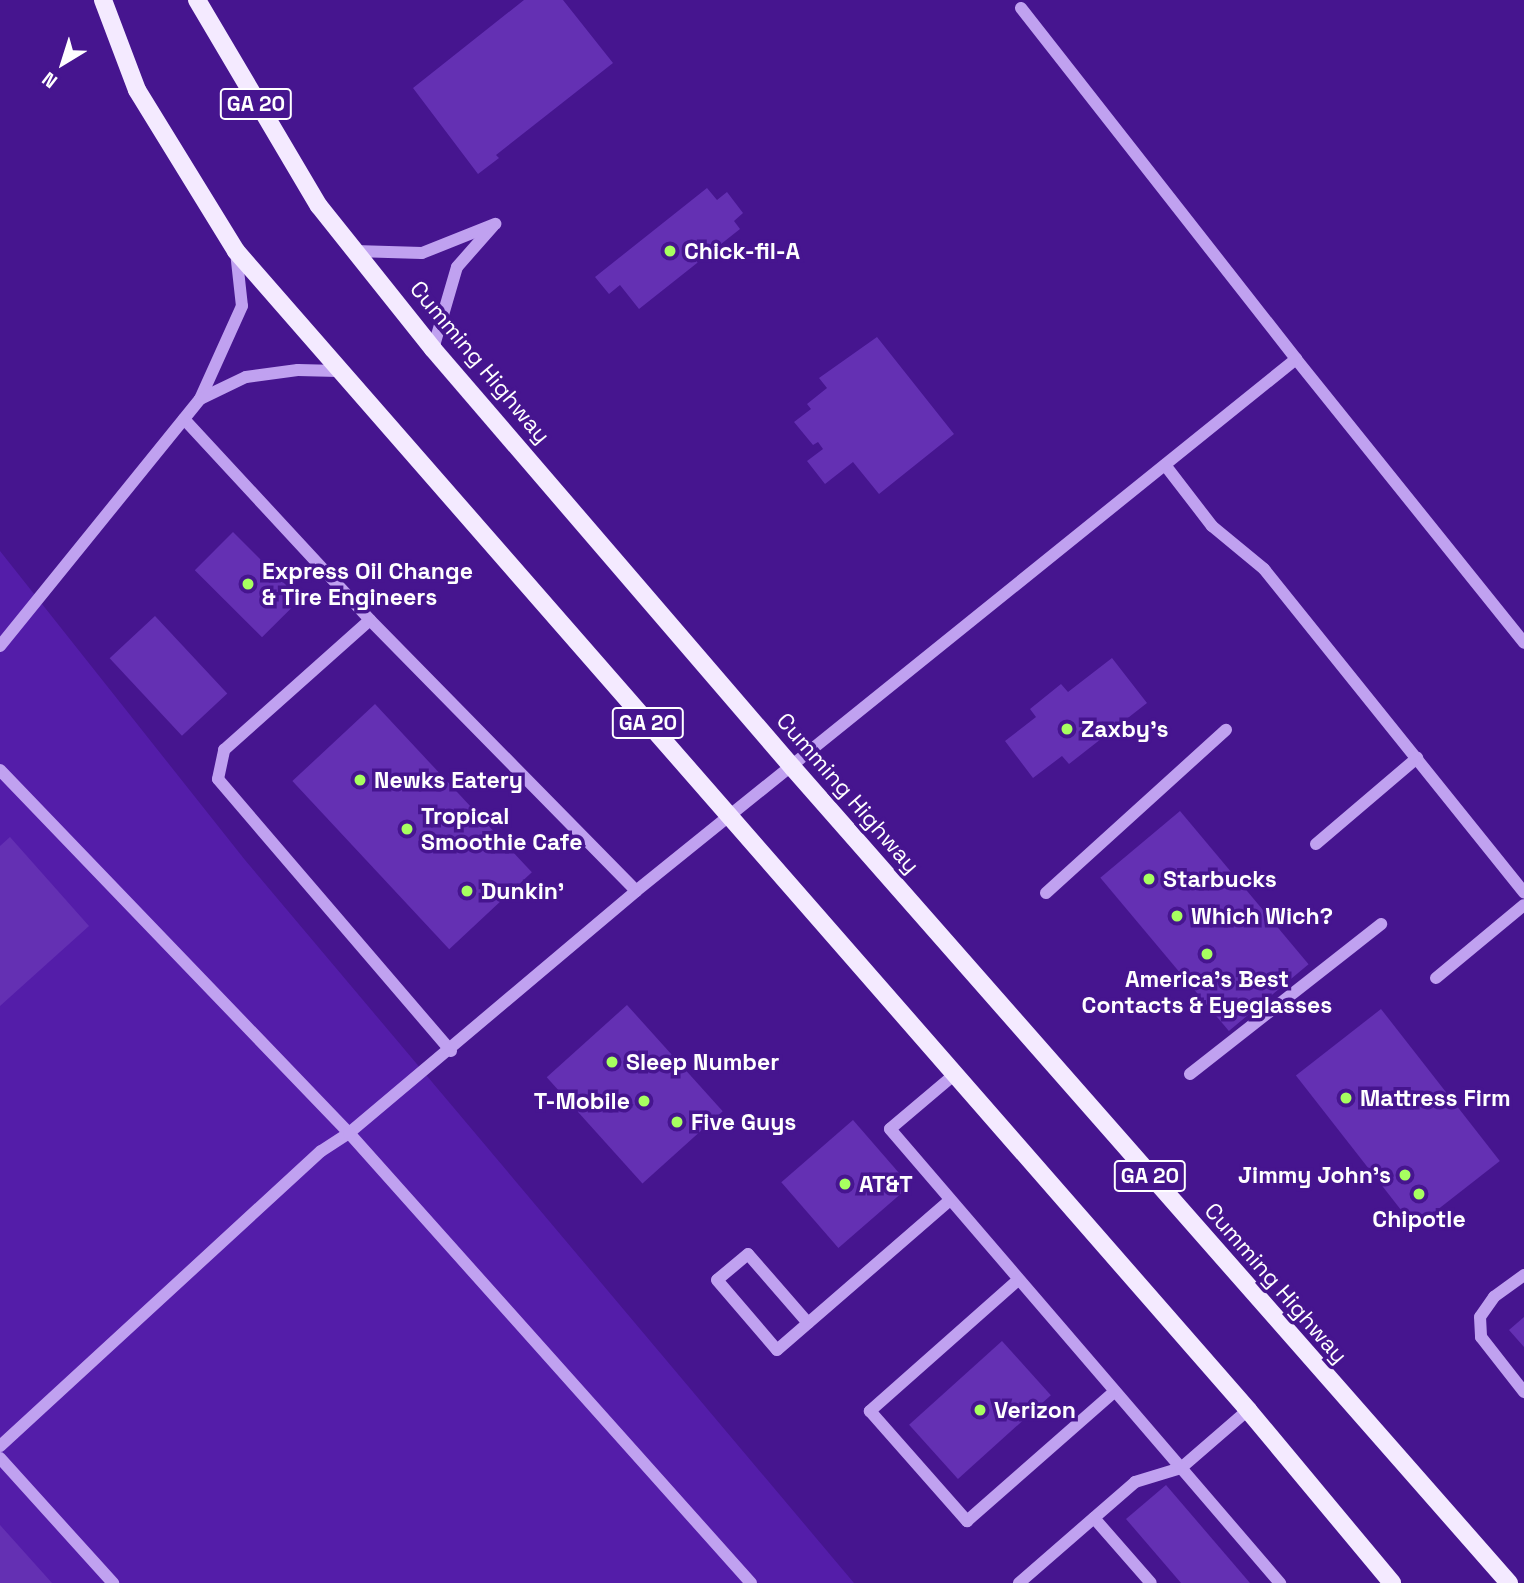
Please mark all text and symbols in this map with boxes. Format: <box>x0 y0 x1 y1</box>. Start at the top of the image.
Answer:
north arrow <box>28 28 98 98</box>
text: N <box>37 66 62 94</box>
road number: GA 20 <box>219 86 293 122</box>
place label: Chick-fil-A <box>684 237 800 265</box>
marker: Chick-fil-A <box>662 243 678 259</box>
street label: Cumming Highway <box>404 275 556 449</box>
place label: Express Oil Change & Tire Engineers <box>262 557 473 611</box>
marker: Express Oil Change & Tire Engineers <box>240 576 256 592</box>
road number: GA 20 <box>611 706 685 740</box>
street label: Cumming Highway <box>771 707 925 879</box>
place label: Zaxby's <box>1081 715 1169 743</box>
marker: Zaxby's <box>1059 721 1075 737</box>
place label: Newks Eatery <box>374 766 523 794</box>
marker: Newks Eatery <box>352 772 368 788</box>
place label: Tropical Smoothie Cafe <box>421 802 582 856</box>
marker: Tropical Smoothie Cafe <box>399 821 415 837</box>
place label: Starbucks <box>1163 865 1277 893</box>
marker: Starbucks <box>1141 871 1157 887</box>
place label: Dunkin' <box>481 877 564 905</box>
marker: Dunkin' <box>459 883 475 899</box>
place label: Which Wich? <box>1191 902 1333 930</box>
marker: Which Wich? <box>1169 908 1185 924</box>
marker: America's Best Contacts & Eyeglasses <box>1199 946 1215 962</box>
place label: America's Best Contacts & Eyeglasses <box>1082 965 1332 1019</box>
place label: Sleep Number <box>626 1048 779 1076</box>
marker: Sleep Number <box>604 1054 620 1070</box>
place label: Mattress Firm <box>1360 1084 1511 1112</box>
place label: T-Mobile <box>534 1087 630 1115</box>
marker: Mattress Firm <box>1338 1090 1354 1106</box>
marker: T-Mobile <box>636 1093 652 1109</box>
place label: Five Guys <box>691 1108 796 1136</box>
marker: Five Guys <box>669 1114 685 1130</box>
road number: GA 20 <box>1113 1158 1187 1194</box>
place label: Jimmy John's <box>1238 1161 1391 1189</box>
marker: Jimmy John's <box>1397 1167 1413 1183</box>
place label: AT&T <box>859 1170 913 1198</box>
marker: AT&T <box>837 1176 853 1192</box>
marker: Chipotle <box>1411 1186 1427 1202</box>
street label: Cumming Highway <box>1199 1197 1353 1369</box>
place label: Chipotle <box>1372 1205 1466 1233</box>
place label: Verizon <box>994 1396 1076 1424</box>
marker: Verizon <box>972 1402 988 1418</box>

